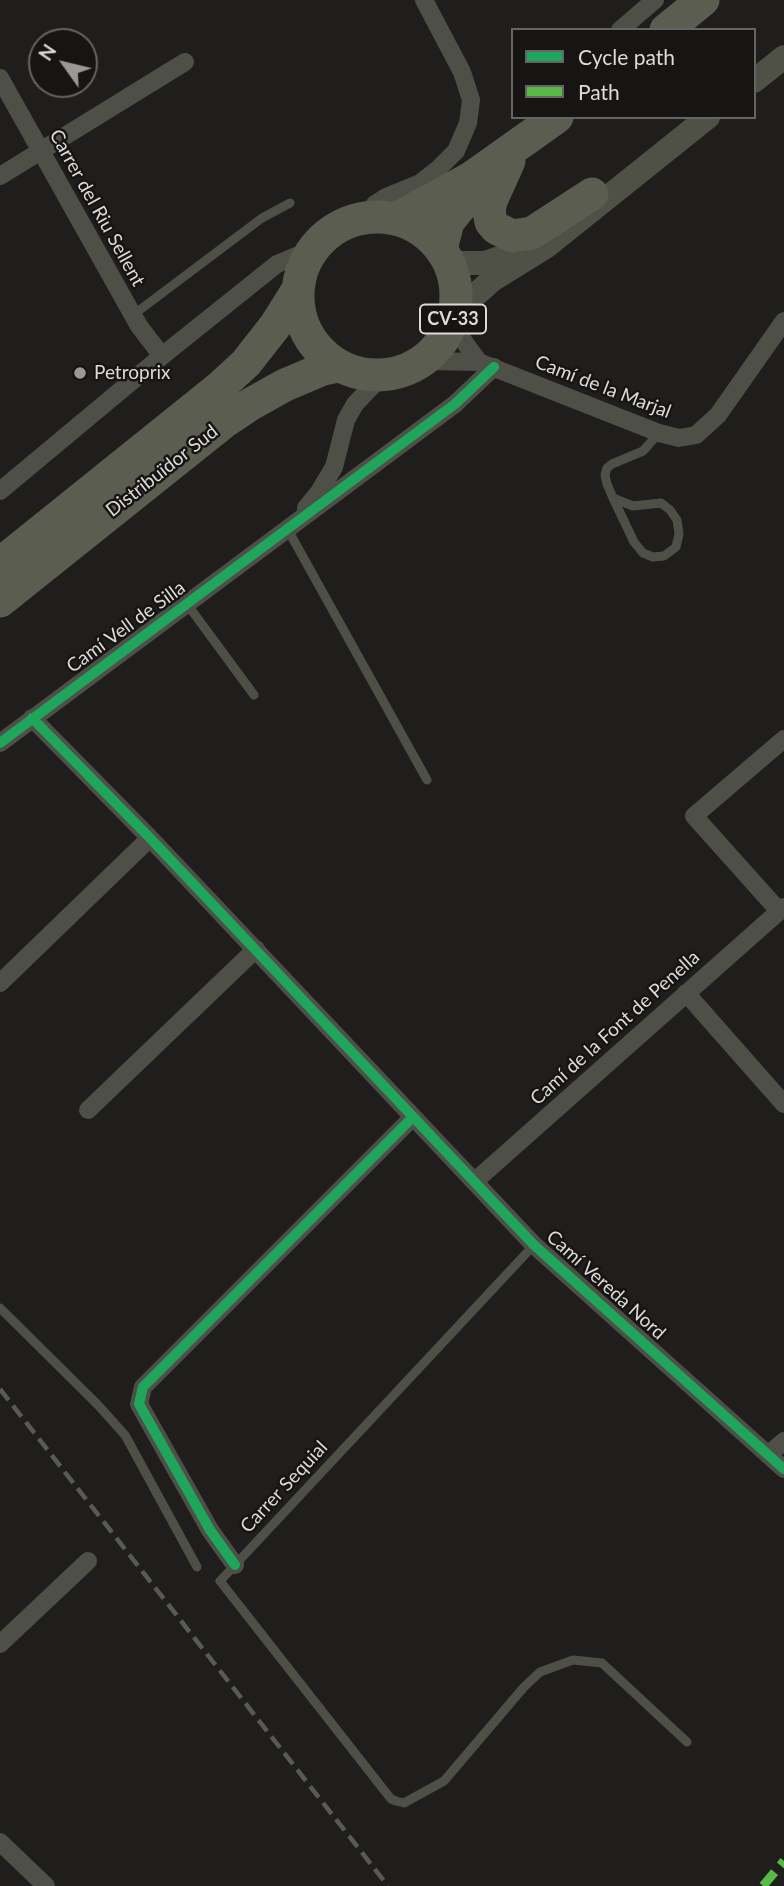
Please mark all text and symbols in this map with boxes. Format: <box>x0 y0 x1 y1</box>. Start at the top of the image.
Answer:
north arrow <box>28 28 98 98</box>
legend <box>511 28 756 119</box>
text: N <box>33 40 60 65</box>
text: Cycle path <box>578 44 675 69</box>
text: Path <box>578 79 620 104</box>
street label: Carrer del Riu Sellent <box>44 126 150 290</box>
road number: CV-33 <box>420 304 486 334</box>
street label: Camí de la Marjal <box>532 351 674 423</box>
place label: Petroprix <box>94 362 171 384</box>
marker: Petroprix <box>72 365 88 381</box>
street label: Distribuïdor Sud <box>102 420 222 522</box>
street label: Camí Vell de Silla <box>62 576 190 678</box>
street label: Camí de la Font de Penella <box>526 946 704 1110</box>
street label: Camí Vereda Nord <box>542 1226 670 1344</box>
street label: Carrer Sequial <box>236 1436 332 1538</box>

